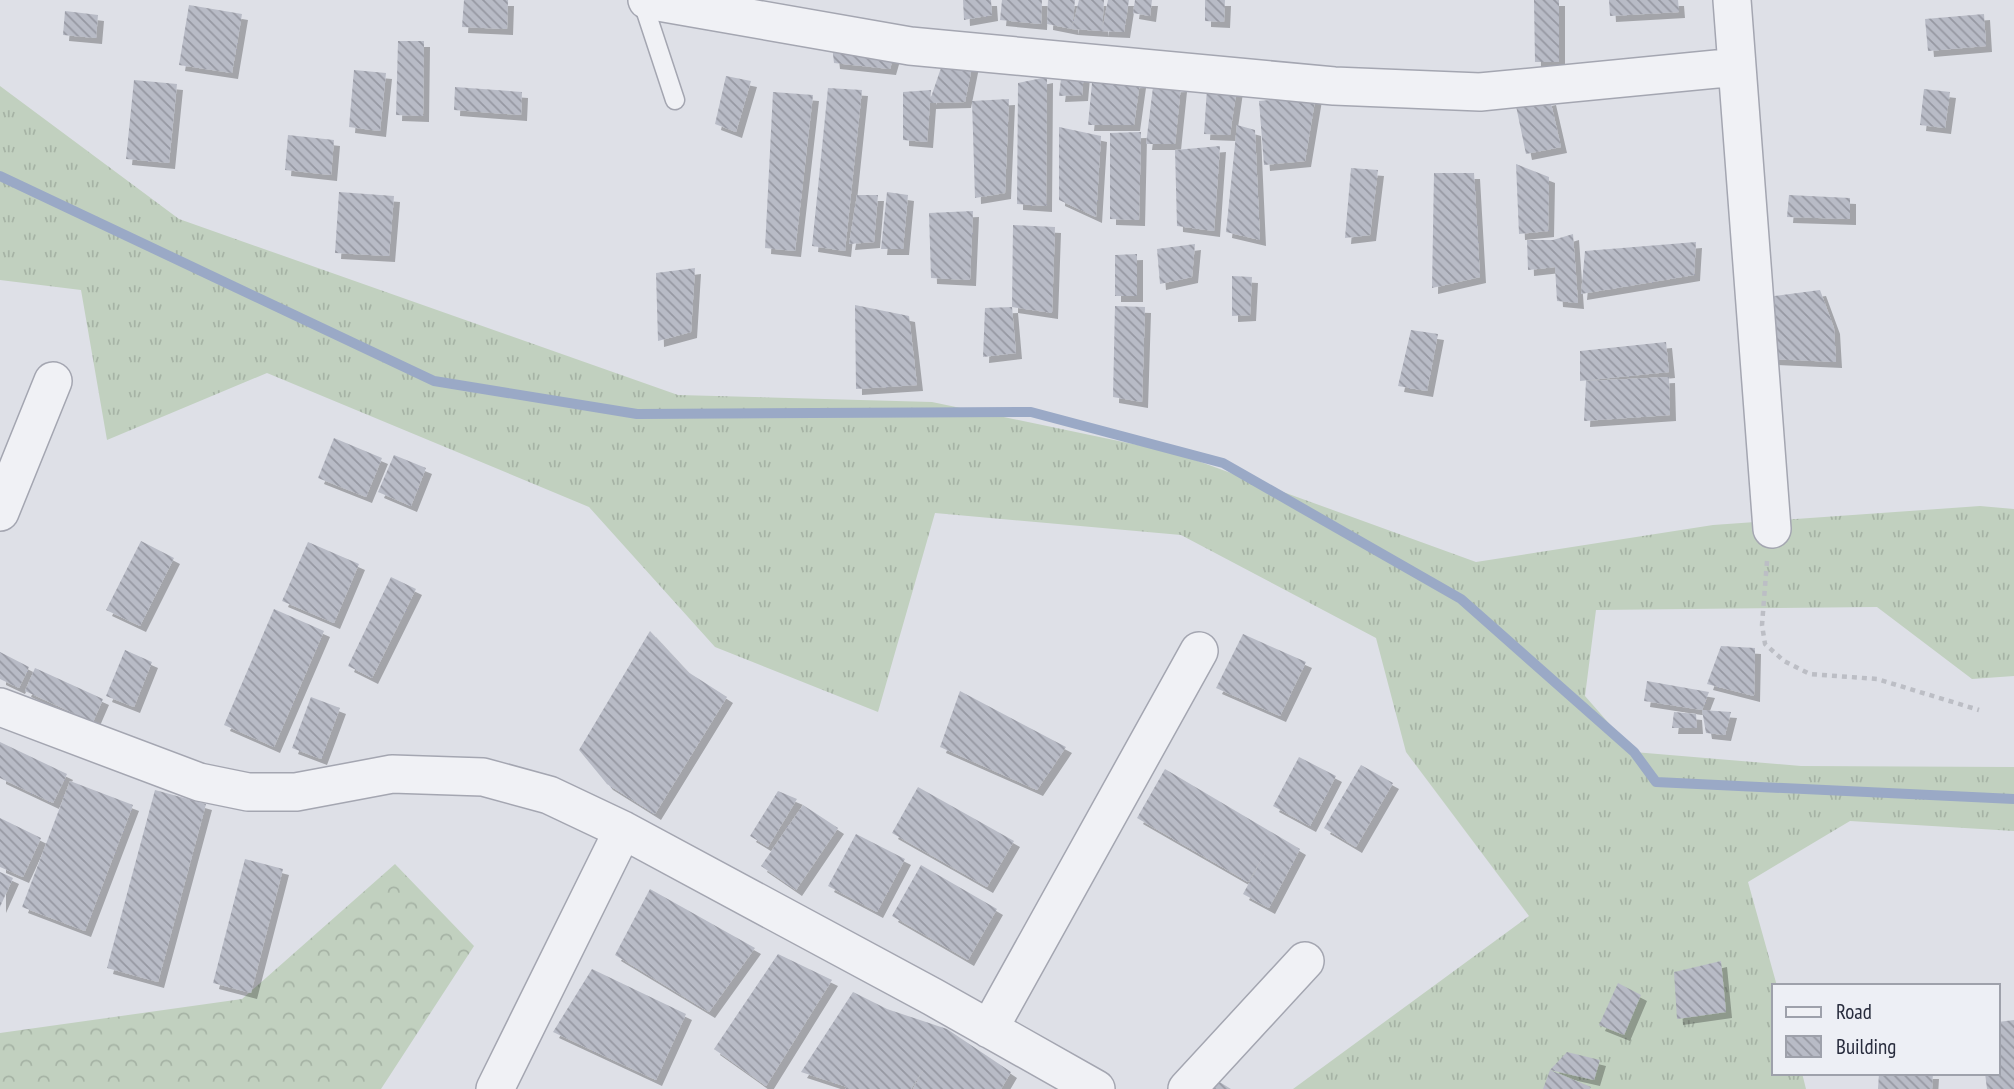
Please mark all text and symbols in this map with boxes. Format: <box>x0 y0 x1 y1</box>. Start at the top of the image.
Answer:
legend <box>1772 984 2000 1075</box>
text: Road <box>1836 998 1872 1025</box>
text: Building <box>1836 1033 1896 1060</box>

